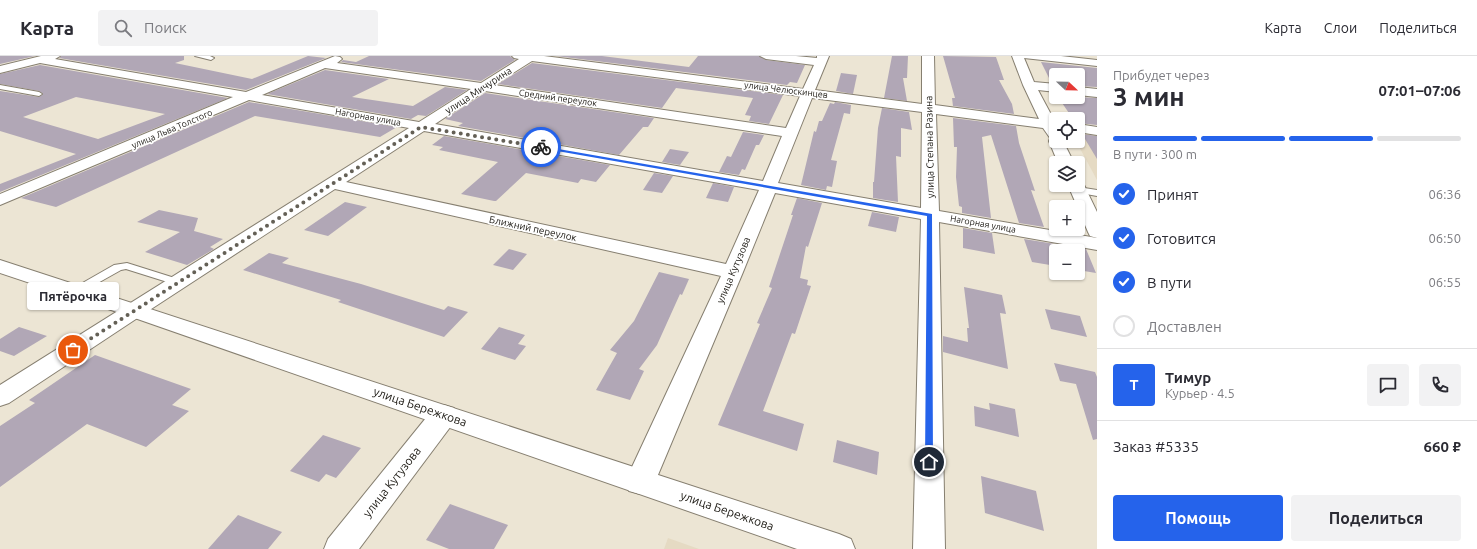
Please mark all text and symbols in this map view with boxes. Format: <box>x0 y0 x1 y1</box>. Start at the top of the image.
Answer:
search box <box>98 10 378 46</box>
text: Карта <box>20 17 74 39</box>
icon: search <box>112 17 134 39</box>
text: Поиск <box>144 19 187 36</box>
text: Карта <box>1264 20 1302 36</box>
text: Слои <box>1324 20 1357 36</box>
text: Поделиться <box>1379 20 1457 36</box>
street label: улица Мичурина <box>443 65 514 116</box>
north arrow <box>1049 68 1085 104</box>
map controls <box>1049 68 1085 280</box>
text: Прибудет через <box>1113 68 1210 82</box>
street label: улица Челюскинцев <box>744 80 828 100</box>
text: 3 мин <box>1113 82 1185 111</box>
text: 07:01–07:06 <box>1378 82 1461 99</box>
street label: Средний переулок <box>518 88 598 108</box>
street label: улица Степана Разина <box>923 96 936 198</box>
street label: Нагорная улица <box>334 106 402 128</box>
street label: улица Льва Толстого <box>130 107 214 151</box>
button: locate <box>1049 112 1085 148</box>
courier <box>521 127 561 167</box>
icon: bike <box>530 136 552 158</box>
text: В пути · 300 m <box>1113 147 1197 161</box>
button: layers <box>1049 156 1085 192</box>
icon: check <box>1113 183 1135 205</box>
text: Принят <box>1147 186 1199 203</box>
text: 06:36 <box>1428 187 1461 201</box>
button: + <box>1049 200 1085 236</box>
street label: Нагорная улица <box>949 213 1017 235</box>
street label: Ближний переулок <box>488 214 578 243</box>
icon: check <box>1113 227 1135 249</box>
text: Готовится <box>1147 230 1216 247</box>
text: 06:50 <box>1428 231 1461 245</box>
street label: улица Кутузова <box>714 235 752 305</box>
button: − <box>1049 244 1085 280</box>
icon: check <box>1113 271 1135 293</box>
text: В пути <box>1147 274 1192 291</box>
text: 06:55 <box>1428 275 1461 289</box>
callout: Пятёрочка <box>27 282 119 310</box>
text: Пятёрочка <box>39 289 107 303</box>
text: Доставлен <box>1147 318 1222 335</box>
pin <box>56 333 90 367</box>
icon: bag <box>62 339 84 361</box>
button: chat <box>1367 364 1409 406</box>
button: phone <box>1419 364 1461 406</box>
text: Тимур <box>1165 369 1211 386</box>
text: Т <box>1129 376 1139 393</box>
street label: улица Бережкова <box>372 384 469 429</box>
text: Курьер · 4.5 <box>1165 386 1235 400</box>
text: Заказ #5335 <box>1113 438 1199 455</box>
text: 660 ₽ <box>1424 438 1461 455</box>
street label: улица Кутузова <box>360 444 423 519</box>
pin <box>912 445 946 479</box>
icon: home <box>918 451 940 473</box>
street label: улица Бережкова <box>679 488 776 533</box>
button: Помощь <box>1113 495 1283 541</box>
button: Поделиться <box>1291 495 1461 541</box>

